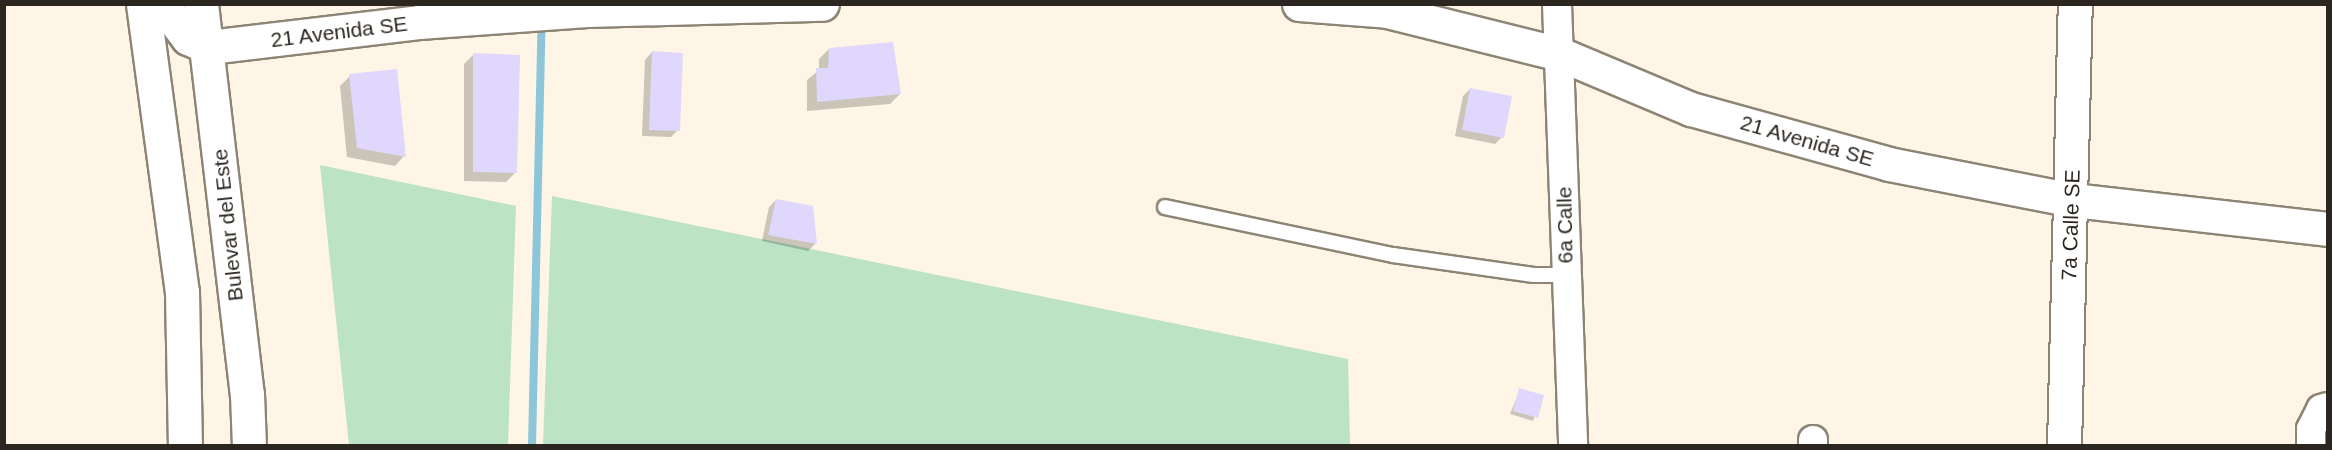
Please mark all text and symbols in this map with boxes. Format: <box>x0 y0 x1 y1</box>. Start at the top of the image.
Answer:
street label: 21 Avenida SE <box>269 11 409 53</box>
street label: 21 Avenida SE <box>1737 110 1877 172</box>
street label: Bulevar del Este <box>207 148 249 302</box>
street label: 7a Calle SE <box>2056 169 2086 281</box>
street label: 6a Calle <box>1552 186 1578 264</box>

